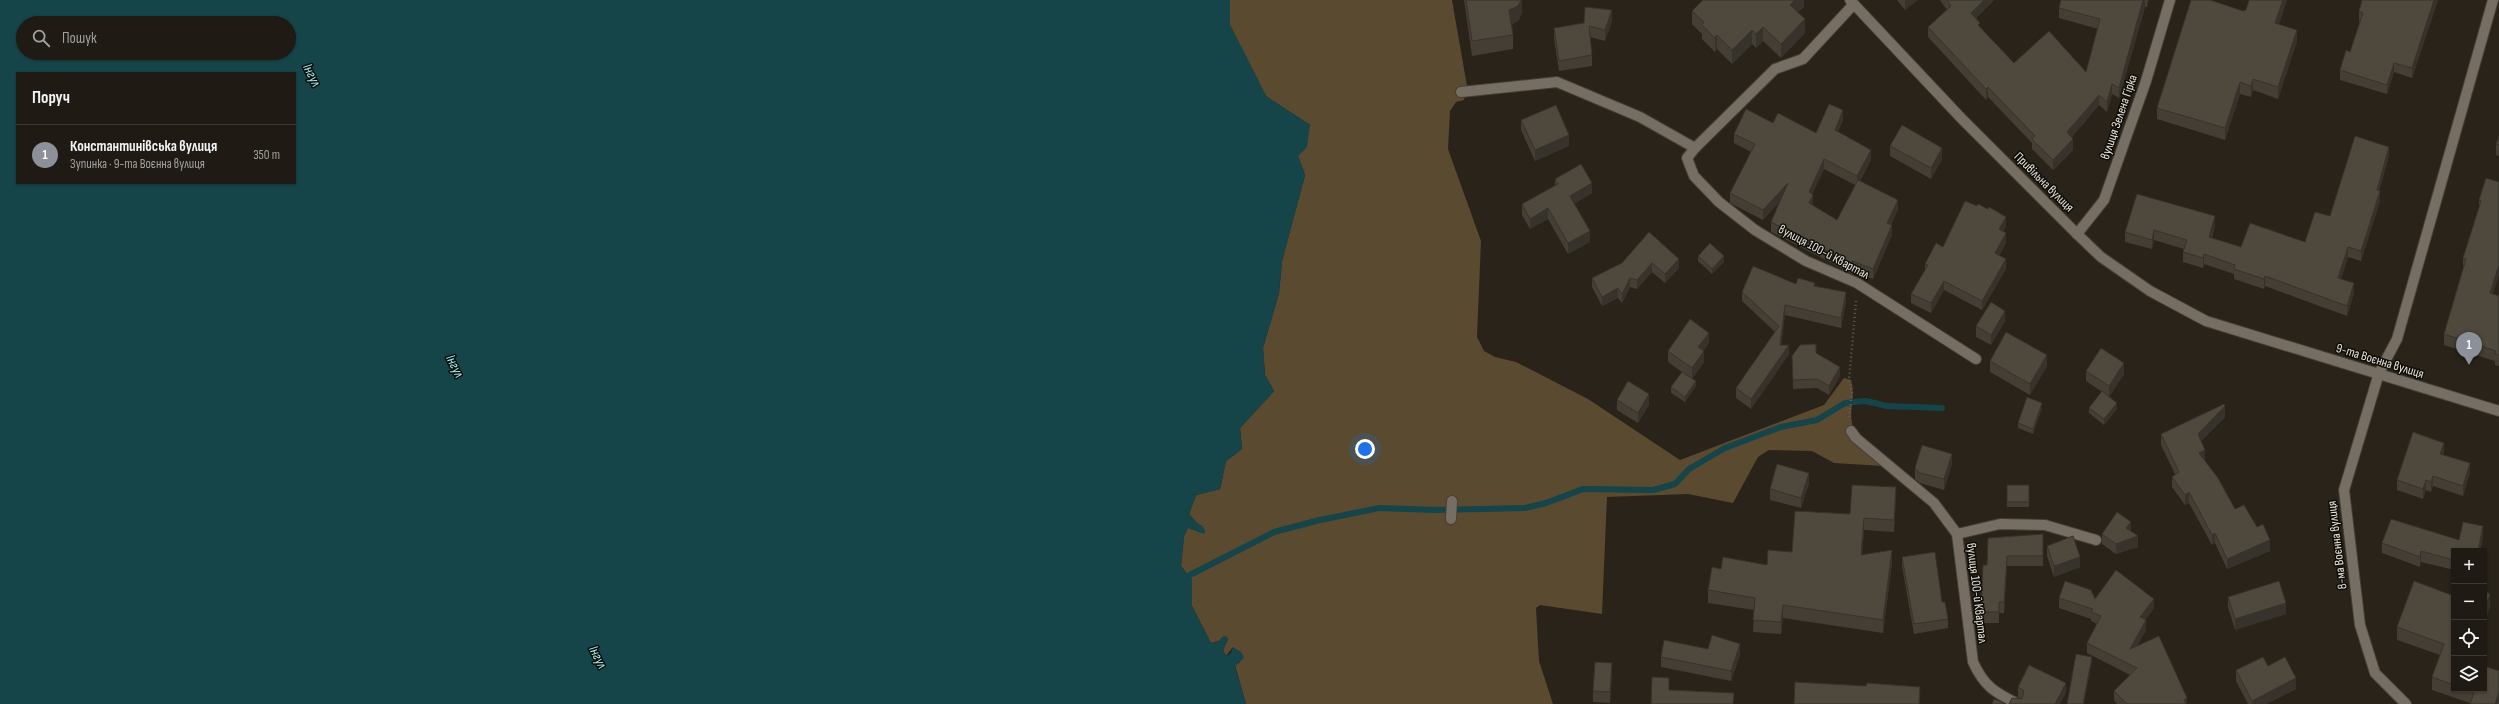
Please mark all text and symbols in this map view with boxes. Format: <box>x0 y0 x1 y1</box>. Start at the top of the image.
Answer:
search box <box>16 16 296 60</box>
icon: search <box>30 27 52 49</box>
text: Пошук <box>62 29 97 48</box>
water label: Інгул <box>299 61 325 89</box>
street label: вулиця Зелена Гірка <box>2097 73 2141 161</box>
text: Поруч <box>32 88 70 108</box>
text: Константинівська вулиця <box>70 137 217 156</box>
text: 1 <box>42 147 48 163</box>
text: 350 m <box>253 147 280 163</box>
street label: Привільна вулиця <box>2011 149 2077 215</box>
text: Зупинка · 9-та Воєнна вулиця <box>70 156 205 172</box>
street label: вулиця 100-й Квартал <box>1776 221 1873 283</box>
pin: 1 <box>2456 332 2482 365</box>
street label: 9-та Воєнна вулиця <box>2334 340 2426 382</box>
water label: Інгул <box>442 352 468 380</box>
your location <box>1355 439 1375 459</box>
street label: 8-ма Воєнна вулиця <box>2324 500 2350 590</box>
street label: вулиця 100-й Квартал <box>1963 542 1991 644</box>
map controls <box>2451 548 2487 692</box>
button: + <box>2451 548 2487 584</box>
button: − <box>2451 584 2487 620</box>
button: locate <box>2451 620 2487 656</box>
water label: Інгул <box>585 643 611 671</box>
button: layers <box>2451 656 2487 692</box>

